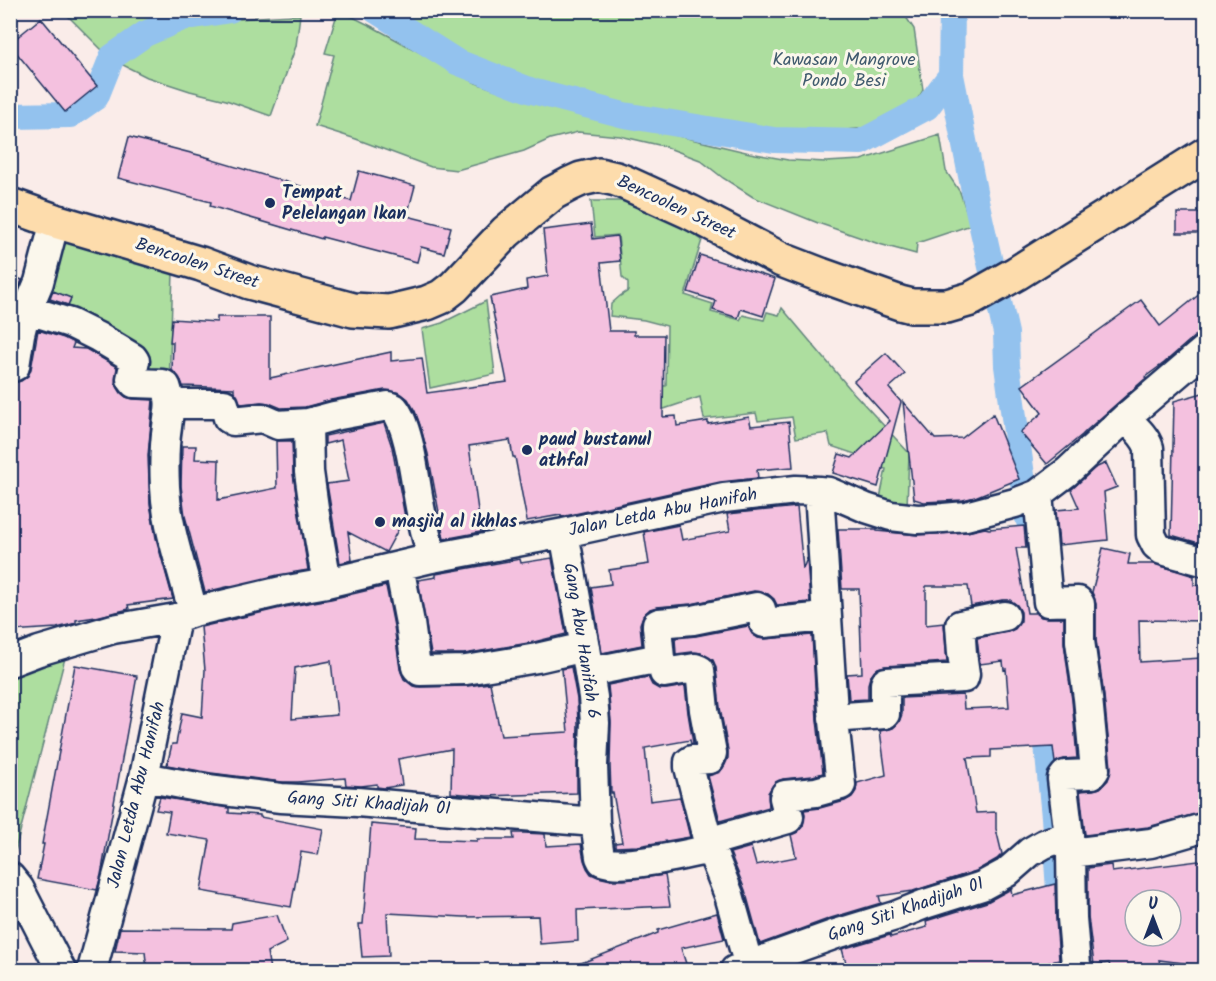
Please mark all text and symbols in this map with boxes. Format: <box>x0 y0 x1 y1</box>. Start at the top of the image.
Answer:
park label: Kawasan Mangrove Pondo Besi <box>772 46 916 96</box>
street label: Bencoolen Street <box>612 168 741 249</box>
place label: Tempat Pelelangan Ikan <box>282 179 407 229</box>
marker: Tempat Pelelangan Ikan <box>263 196 277 210</box>
street label: Bencoolen Street <box>131 230 264 298</box>
place label: paud bustanul athfal <box>538 426 652 476</box>
marker: paud bustanul athfal <box>520 443 534 457</box>
street label: Jalan Letda Abu Hanifah <box>566 480 760 546</box>
place label: masjid al ikhlas <box>392 508 518 537</box>
marker: masjid al ikhlas <box>373 515 387 529</box>
street label: Gang Abu Hanifah 6 <box>554 561 608 721</box>
street label: Jalan Letda Abu Hanifah <box>100 699 174 891</box>
street label: Gang Siti Khadijah 01 <box>286 784 452 824</box>
street label: Gang Siti Khadijah 01 <box>824 870 988 950</box>
north arrow <box>1123 888 1183 948</box>
text: U <box>1148 892 1158 917</box>

